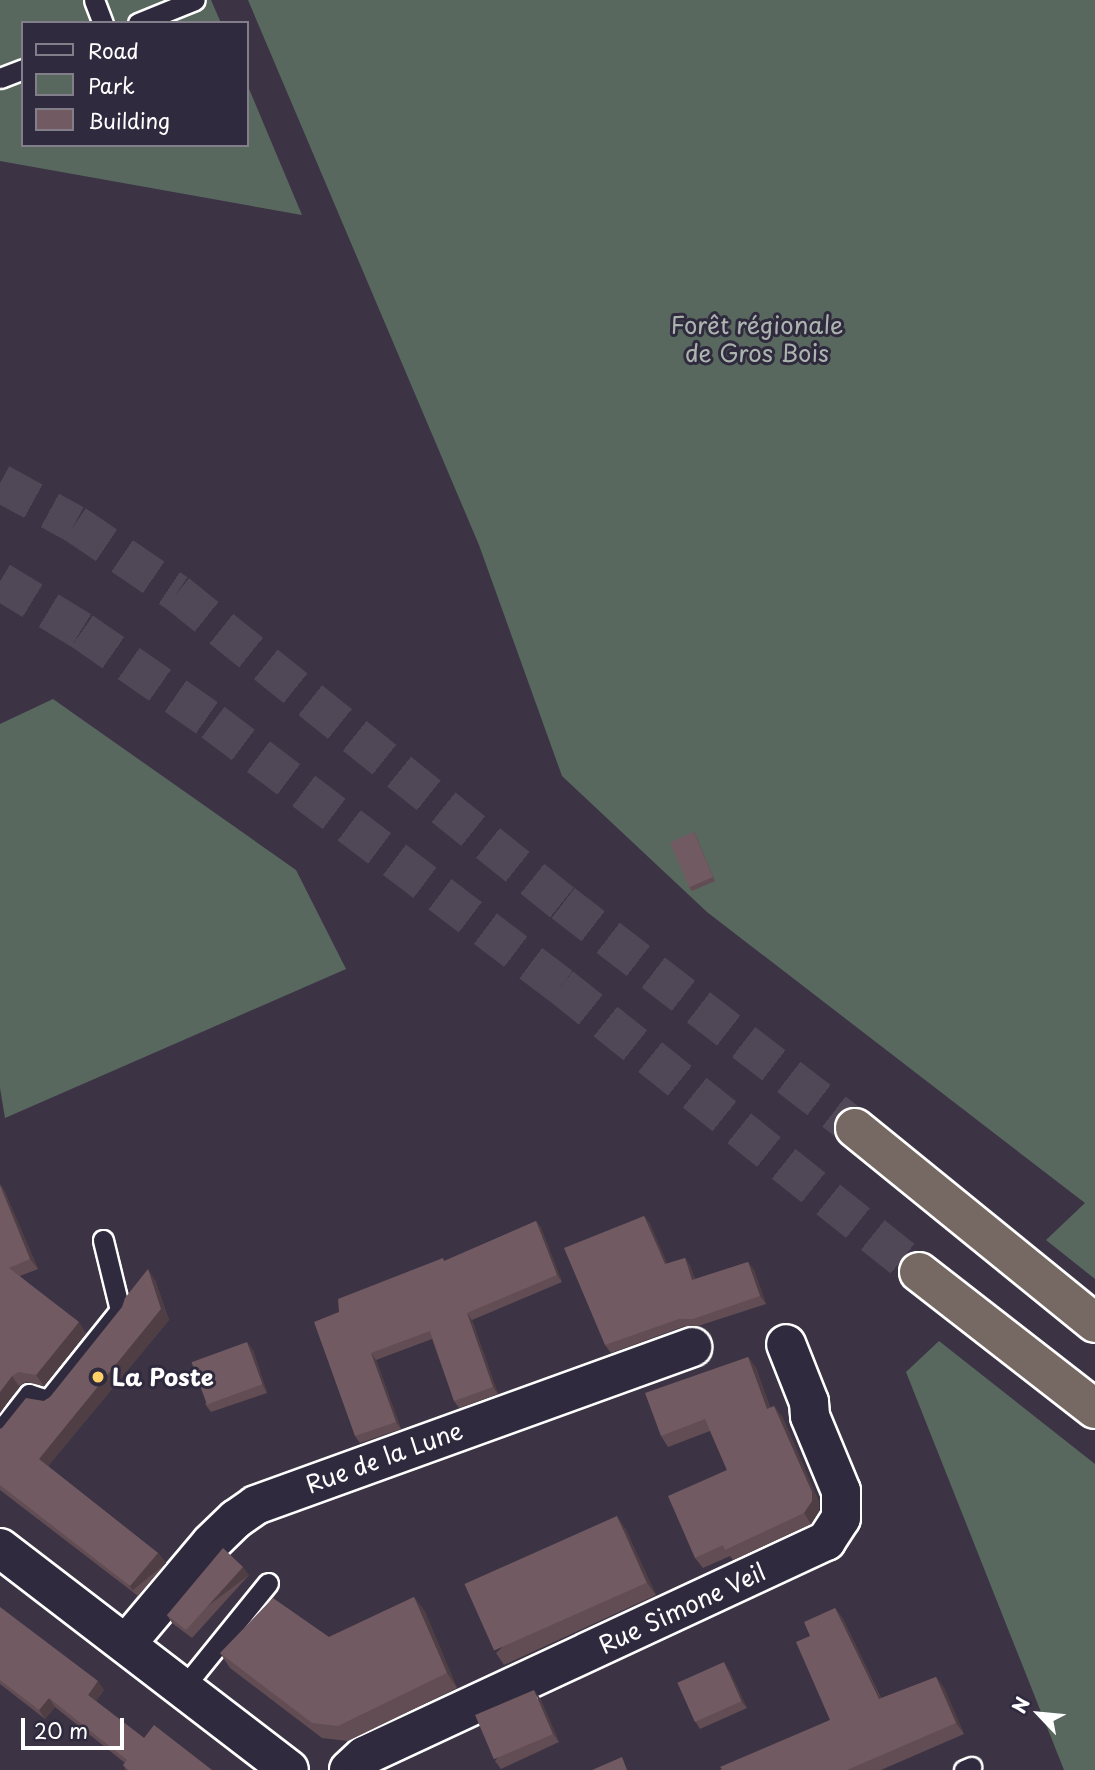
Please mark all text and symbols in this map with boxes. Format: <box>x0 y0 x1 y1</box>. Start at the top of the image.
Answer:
legend <box>21 21 248 147</box>
text: Road <box>88 34 139 66</box>
text: Park <box>88 69 135 101</box>
text: Building <box>88 104 170 136</box>
park label: Forêt régionale de Gros Bois <box>670 311 844 367</box>
place label: La Poste <box>112 1363 214 1391</box>
marker: La Poste <box>90 1369 106 1385</box>
street label: Rue de la Lune <box>299 1414 469 1500</box>
street label: Rue Simone Veil <box>592 1556 772 1660</box>
north arrow <box>1004 1679 1074 1749</box>
text: N <box>1004 1692 1036 1718</box>
scale bar <box>24 1704 128 1748</box>
text: 20 m <box>34 1714 88 1746</box>

